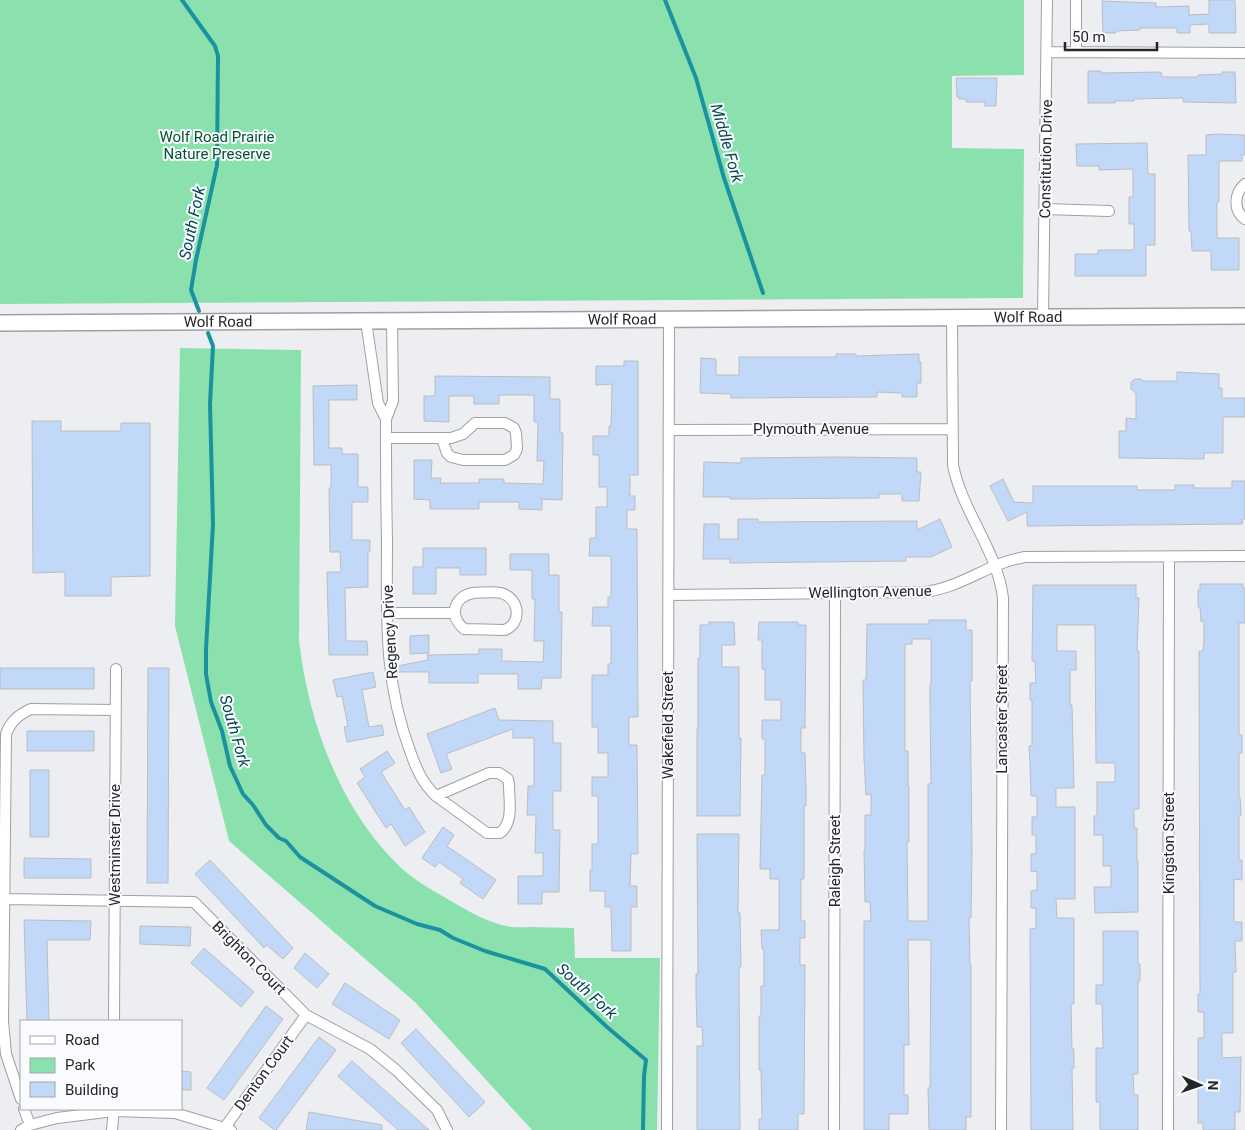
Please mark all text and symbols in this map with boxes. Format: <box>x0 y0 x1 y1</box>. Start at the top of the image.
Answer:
scale bar <box>1065 20 1158 52</box>
text: 50 m <box>1072 28 1106 46</box>
street label: Constitution Drive <box>1036 99 1056 219</box>
water label: Middle Fork <box>707 101 748 186</box>
park label: Wolf Road Prairie Nature Preserve <box>159 128 275 163</box>
water label: South Fork <box>175 183 209 261</box>
street label: Wolf Road <box>994 308 1062 326</box>
street label: Wolf Road <box>588 310 656 329</box>
street label: Wolf Road <box>184 313 252 331</box>
street label: Plymouth Avenue <box>753 420 869 438</box>
street label: Wellington Avenue <box>808 582 932 602</box>
street label: Regency Drive <box>379 584 401 680</box>
street label: Lancaster Street <box>993 664 1011 774</box>
street label: Wakefield Street <box>659 671 677 779</box>
water label: South Fork <box>216 693 255 771</box>
street label: Westminster Drive <box>106 784 124 906</box>
street label: Kingston Street <box>1160 792 1178 894</box>
street label: Raleigh Street <box>826 815 844 907</box>
street label: Brighton Court <box>208 917 290 999</box>
water label: South Fork <box>553 959 622 1024</box>
legend <box>20 1020 182 1110</box>
text: Road <box>65 1031 99 1049</box>
street label: Denton Court <box>231 1032 297 1114</box>
text: Park <box>65 1056 96 1074</box>
north arrow <box>1175 1060 1225 1110</box>
text: N <box>1205 1080 1221 1091</box>
text: Building <box>65 1081 119 1099</box>

